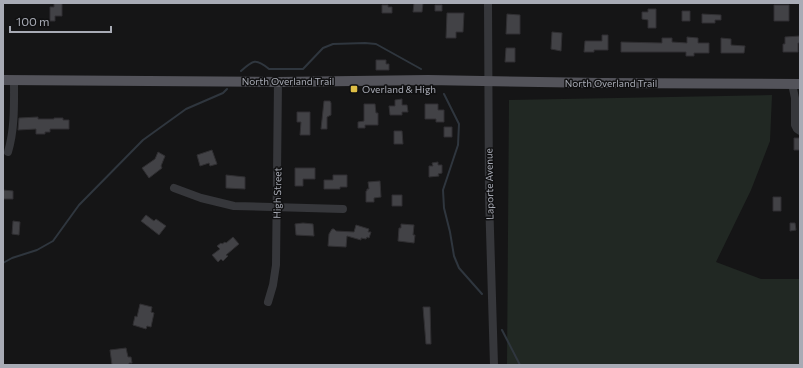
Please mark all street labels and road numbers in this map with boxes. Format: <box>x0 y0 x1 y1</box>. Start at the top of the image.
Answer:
street label: North Overland Trail <box>242 75 334 87</box>
street label: North Overland Trail <box>565 77 657 89</box>
street label: Laporte Avenue <box>482 148 496 220</box>
street label: High Street <box>271 167 283 219</box>

